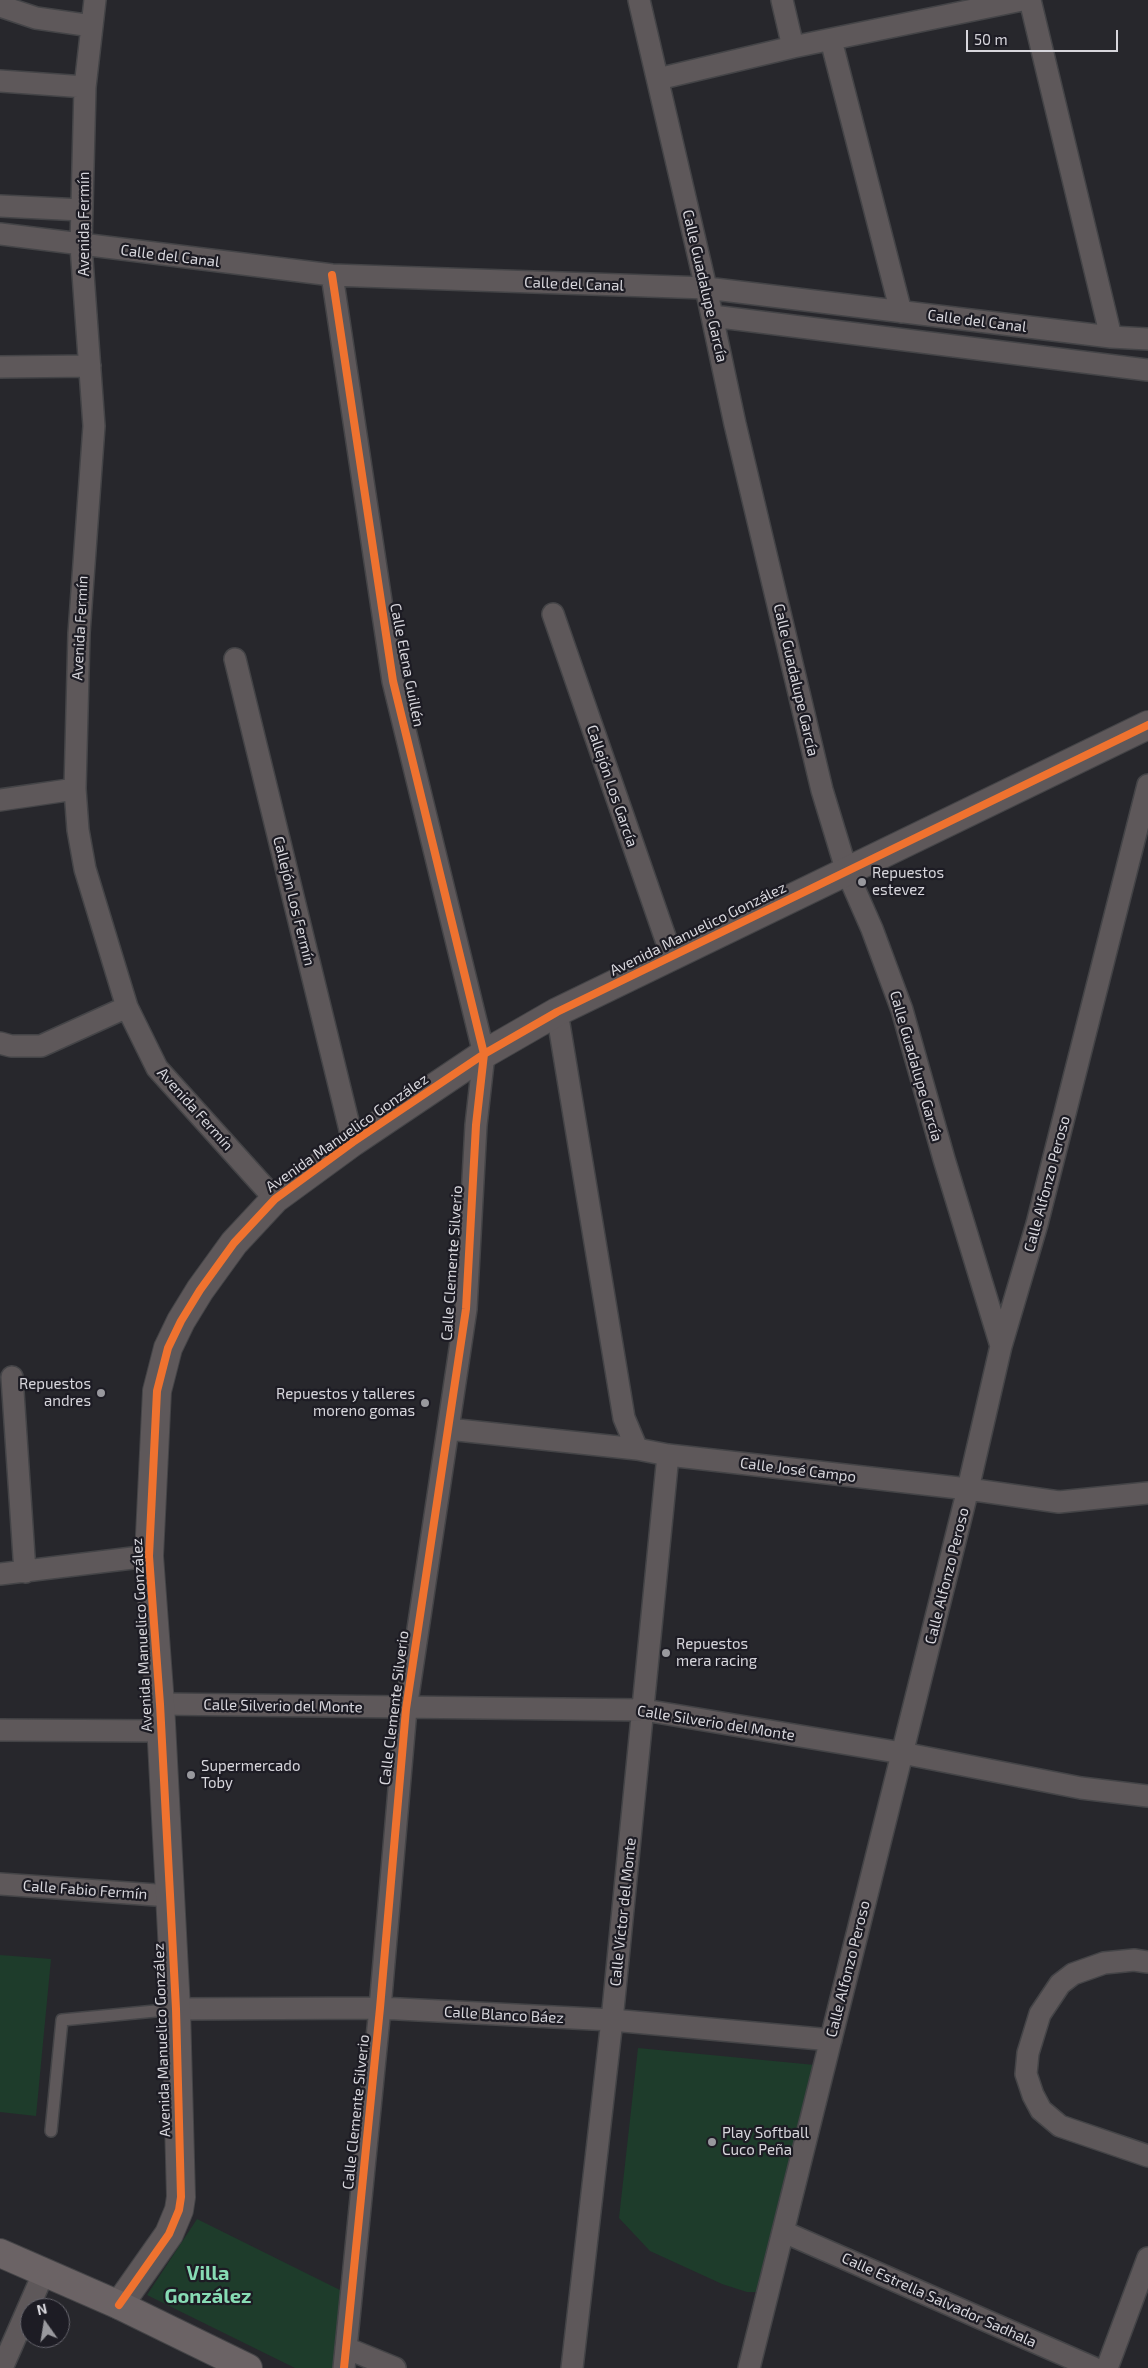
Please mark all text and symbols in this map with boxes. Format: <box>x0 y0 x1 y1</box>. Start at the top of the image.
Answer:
scale bar <box>968 20 1120 52</box>
text: 50 m <box>974 30 1008 48</box>
street label: Avenida Fermín <box>75 171 93 277</box>
street label: Calle Guadalupe García <box>679 208 731 364</box>
street label: Calle del Canal <box>119 241 221 271</box>
street label: Calle del Canal <box>524 273 624 295</box>
street label: Calle del Canal <box>926 306 1028 336</box>
street label: Avenida Fermín <box>68 575 92 681</box>
street label: Calle Elena Guillén <box>386 602 428 728</box>
street label: Calle Guadalupe García <box>770 602 822 758</box>
street label: Callejón Los García <box>583 723 641 849</box>
street label: Callejón Los Fermín <box>269 834 319 968</box>
place label: Repuestos estevez <box>872 864 944 899</box>
marker: Repuestos estevez <box>856 876 868 888</box>
street label: Avenida Manuelico González <box>607 878 789 980</box>
street label: Calle Guadalupe García <box>886 989 946 1143</box>
street label: Avenida Fermín <box>153 1064 237 1154</box>
street label: Avenida Manuelico González <box>262 1070 432 1196</box>
street label: Calle Alfonzo Peroso <box>1020 1114 1074 1254</box>
street label: Calle Clemente Silverio <box>438 1185 466 1341</box>
place label: Repuestos andres <box>19 1375 91 1410</box>
place label: Repuestos y talleres moreno gomas <box>276 1385 415 1420</box>
marker: Repuestos andres <box>95 1387 107 1399</box>
marker: Repuestos y talleres moreno gomas <box>419 1397 431 1409</box>
street label: Calle José Campo <box>739 1454 857 1486</box>
street label: Calle Alfonzo Peroso <box>921 1506 973 1646</box>
street label: Avenida Manuelico González <box>128 1538 156 1732</box>
street label: Calle Clemente Silverio <box>376 1630 412 1786</box>
place label: Repuestos mera racing <box>676 1635 757 1670</box>
marker: Repuestos mera racing <box>660 1647 672 1659</box>
street label: Calle Silverio del Monte <box>203 1696 363 1716</box>
street label: Calle Silverio del Monte <box>636 1702 796 1744</box>
place label: Supermercado Toby <box>201 1757 300 1792</box>
marker: Supermercado Toby <box>185 1769 197 1781</box>
street label: Calle Víctor del Monte <box>606 1837 640 1987</box>
street label: Calle Fabio Fermín <box>22 1877 148 1903</box>
street label: Calle Alfonzo Peroso <box>822 1899 874 2039</box>
street label: Avenida Manuelico González <box>150 1943 174 2137</box>
street label: Calle Blanco Báez <box>444 2003 564 2027</box>
street label: Calle Clemente Silverio <box>339 2034 373 2190</box>
place label: Play Softball Cuco Peña <box>722 2124 809 2159</box>
marker: Play Softball Cuco Peña <box>706 2136 718 2148</box>
street label: Calle Estrella Salvador Sadhala <box>839 2249 1039 2351</box>
district label: Villa González <box>164 2261 252 2308</box>
north arrow <box>20 2298 70 2348</box>
text: N <box>35 2299 49 2318</box>

